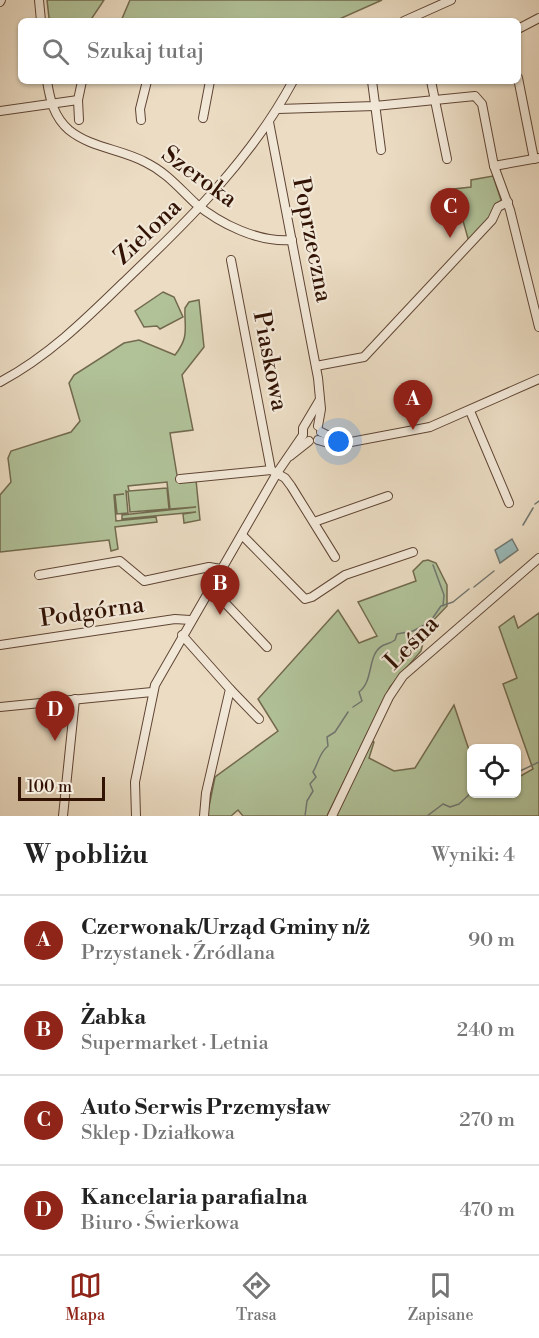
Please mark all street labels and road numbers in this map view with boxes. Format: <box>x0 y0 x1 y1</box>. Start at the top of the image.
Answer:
street label: Szeroka <box>155 139 243 215</box>
street label: Poprzeczna <box>285 175 339 306</box>
street label: Zielona <box>108 192 189 272</box>
street label: Piaskowa <box>246 308 295 414</box>
street label: Podgórna <box>38 590 147 634</box>
street label: Leśna <box>378 609 446 677</box>

